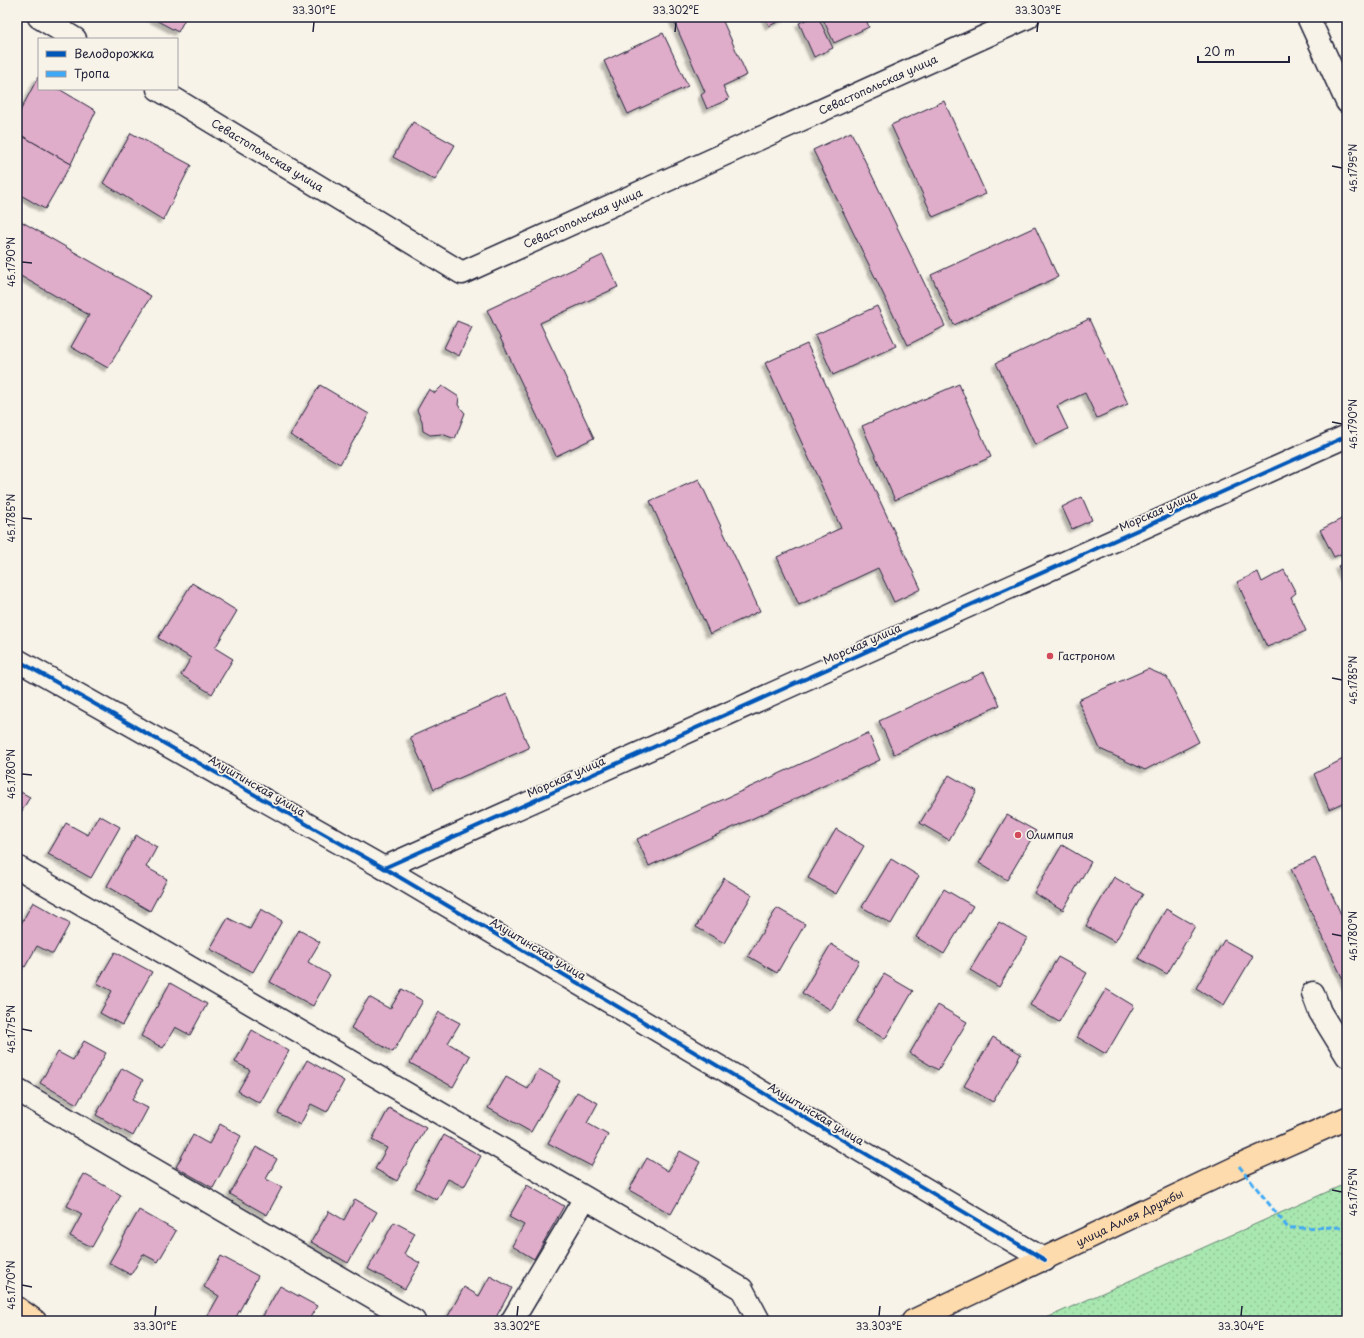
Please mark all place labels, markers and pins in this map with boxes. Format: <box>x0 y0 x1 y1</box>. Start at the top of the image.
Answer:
place label: Гастроном <box>1058 647 1115 664</box>
marker: Гастроном <box>1045 651 1055 661</box>
place label: Олимпия <box>1026 826 1074 843</box>
marker: Олимпия <box>1013 830 1023 840</box>

